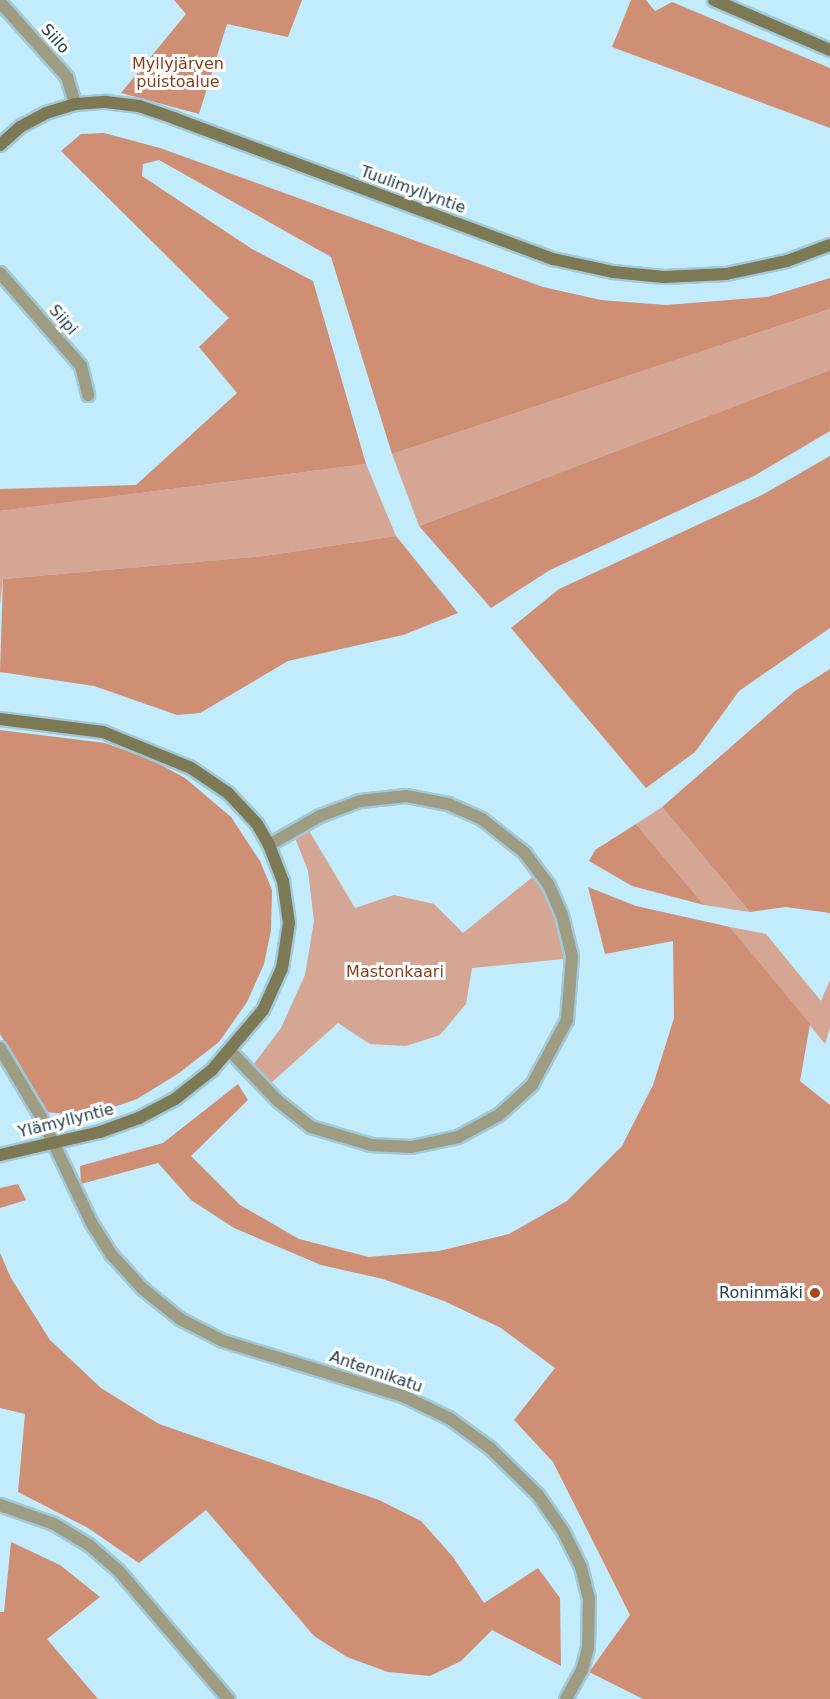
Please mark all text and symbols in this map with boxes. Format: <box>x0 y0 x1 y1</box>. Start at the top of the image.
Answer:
street label: Siilo <box>37 20 73 58</box>
park label: Myllyjärven puistoalue <box>132 54 224 92</box>
street label: Tuulimyllyntie <box>358 162 468 218</box>
street label: Siipi <box>45 301 81 339</box>
park label: Mastonkaari <box>346 962 444 982</box>
street label: Ylämyllyntie <box>16 1100 116 1142</box>
place label: Roninmäki <box>719 1283 803 1303</box>
marker: Roninmäki <box>808 1286 822 1300</box>
street label: Antennikatu <box>327 1347 425 1397</box>

